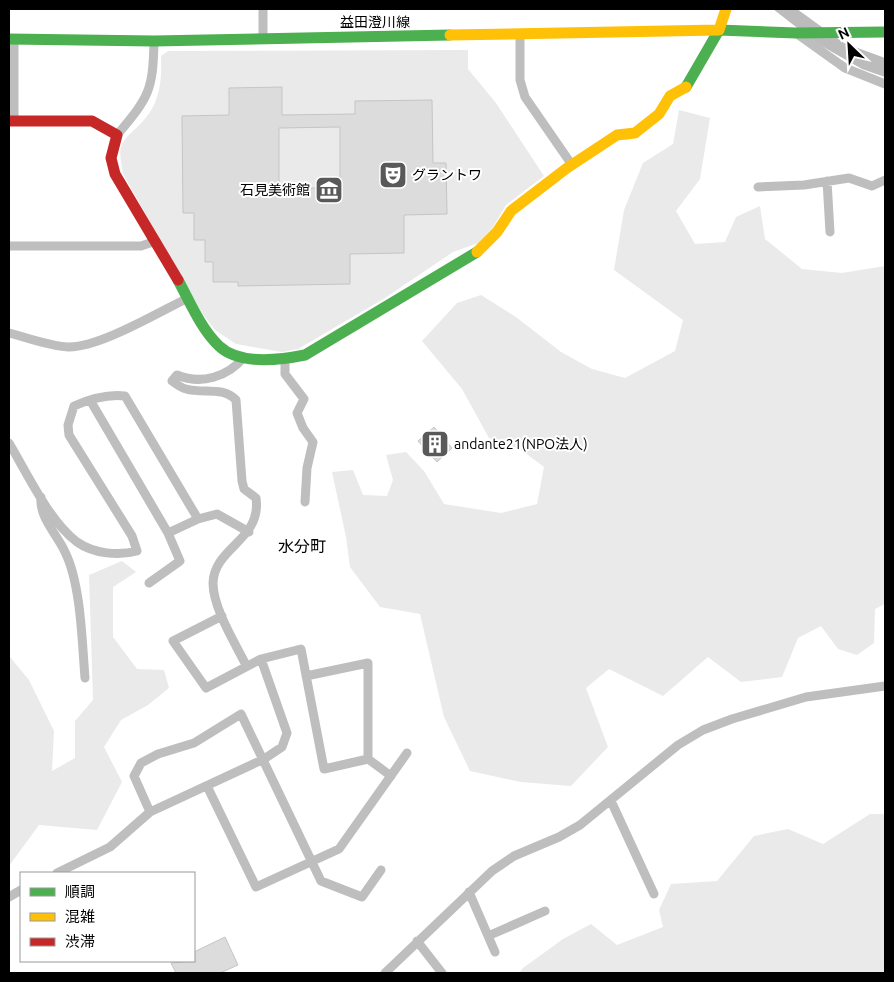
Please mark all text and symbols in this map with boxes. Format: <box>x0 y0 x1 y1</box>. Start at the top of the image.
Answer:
street label: 益田澄川線 <box>340 14 410 30</box>
north arrow <box>824 20 874 70</box>
text: N <box>835 24 852 43</box>
theatre icon: グラントワ <box>378 160 408 190</box>
place label: グラントワ <box>412 167 482 183</box>
museum icon: 石見美術館 <box>314 175 344 205</box>
place label: 石見美術館 <box>240 182 310 198</box>
building icon: andante21(NPO法人) <box>420 429 450 459</box>
place label: andante21(NPO法人) <box>454 436 588 452</box>
district label: 水分町 <box>278 537 326 555</box>
legend <box>20 872 195 962</box>
text: 順調 <box>65 883 95 900</box>
text: 混雑 <box>65 908 95 925</box>
text: 渋滞 <box>65 933 95 950</box>

